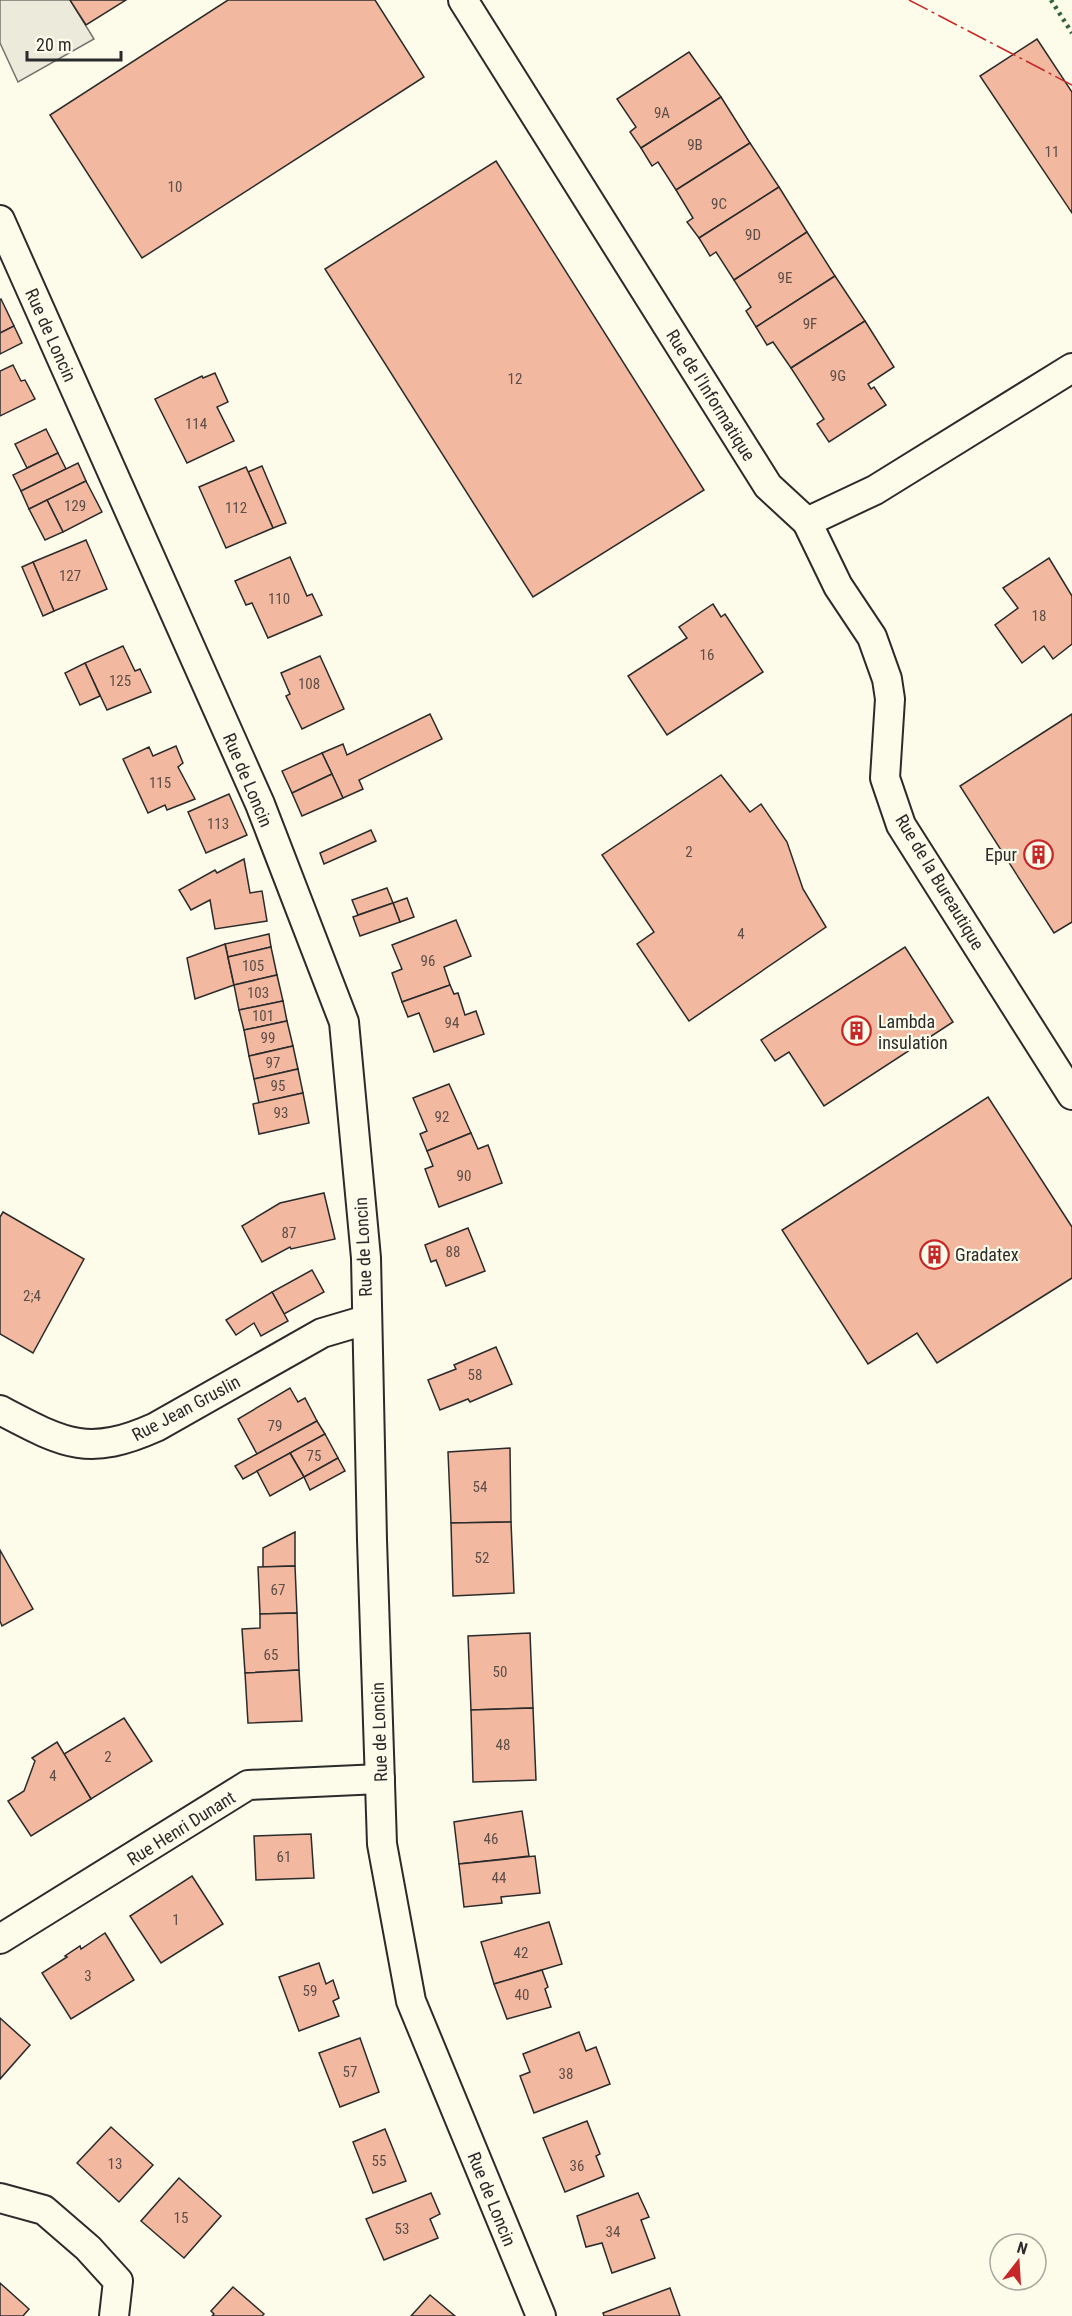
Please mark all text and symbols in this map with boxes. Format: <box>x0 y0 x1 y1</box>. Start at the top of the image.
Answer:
scale bar <box>27 24 122 62</box>
text: 20 m <box>36 34 71 55</box>
house number: 9A <box>654 104 670 122</box>
house number: 9B <box>687 136 703 154</box>
house number: 11 <box>1045 143 1059 161</box>
house number: 10 <box>168 178 182 196</box>
house number: 9C <box>711 195 727 213</box>
house number: 9D <box>745 226 761 244</box>
house number: 9E <box>778 269 792 287</box>
street label: Rue de Loncin <box>21 285 81 385</box>
house number: 9F <box>803 315 817 333</box>
street label: Rue de l'Informatique <box>662 325 760 465</box>
house number: 9G <box>830 367 846 385</box>
house number: 12 <box>508 370 522 388</box>
house number: 114 <box>185 415 207 433</box>
house number: 129 <box>64 497 86 515</box>
house number: 112 <box>225 499 247 517</box>
house number: 127 <box>59 567 81 585</box>
house number: 110 <box>268 590 290 608</box>
house number: 18 <box>1032 607 1046 625</box>
house number: 16 <box>700 646 714 664</box>
house number: 125 <box>109 672 131 690</box>
house number: 108 <box>298 675 320 693</box>
street label: Rue de Loncin <box>219 730 277 830</box>
house number: 115 <box>149 774 171 792</box>
street label: Rue de la Bureautique <box>891 810 989 954</box>
house number: 113 <box>207 815 229 833</box>
building icon: Epur <box>1022 838 1054 870</box>
house number: 2 <box>685 843 693 861</box>
place label: Epur <box>985 844 1018 865</box>
house number: 4 <box>737 925 745 943</box>
house number: 96 <box>421 952 435 970</box>
house number: 105 <box>242 957 264 975</box>
house number: 103 <box>247 984 269 1002</box>
house number: 101 <box>252 1007 274 1025</box>
place label: Lambda insulation <box>878 1011 948 1053</box>
house number: 94 <box>445 1014 459 1032</box>
building icon: Lambda insulation <box>841 1015 873 1047</box>
house number: 99 <box>261 1029 275 1047</box>
house number: 97 <box>266 1054 280 1072</box>
house number: 95 <box>271 1077 285 1095</box>
house number: 93 <box>274 1104 288 1122</box>
house number: 92 <box>435 1108 449 1126</box>
house number: 90 <box>457 1167 471 1185</box>
street label: Rue de Loncin <box>350 1197 376 1297</box>
house number: 87 <box>282 1224 296 1242</box>
building icon: Gradatex <box>918 1238 950 1270</box>
house number: 88 <box>446 1243 460 1261</box>
place label: Gradatex <box>955 1244 1019 1265</box>
house number: 2;4 <box>23 1287 41 1305</box>
house number: 58 <box>468 1366 482 1384</box>
street label: Rue Jean Gruslin <box>128 1371 244 1445</box>
house number: 79 <box>268 1417 282 1435</box>
house number: 75 <box>307 1447 321 1465</box>
house number: 54 <box>473 1478 487 1496</box>
house number: 52 <box>475 1549 489 1567</box>
house number: 67 <box>271 1581 285 1599</box>
house number: 65 <box>264 1646 278 1664</box>
house number: 50 <box>493 1663 507 1681</box>
street label: Rue de Loncin <box>367 1682 391 1782</box>
house number: 48 <box>496 1736 510 1754</box>
house number: 2 <box>104 1748 112 1766</box>
house number: 4 <box>49 1767 57 1785</box>
street label: Rue Henri Dunant <box>123 1786 239 1870</box>
house number: 46 <box>484 1830 498 1848</box>
house number: 61 <box>277 1848 291 1866</box>
house number: 44 <box>492 1869 506 1887</box>
house number: 1 <box>172 1911 180 1929</box>
house number: 42 <box>514 1944 528 1962</box>
house number: 3 <box>84 1967 92 1985</box>
house number: 59 <box>303 1982 317 2000</box>
house number: 40 <box>515 1986 529 2004</box>
house number: 57 <box>343 2063 357 2081</box>
house number: 38 <box>559 2065 573 2083</box>
street label: Rue de Loncin <box>464 2149 520 2249</box>
house number: 55 <box>372 2152 386 2170</box>
house number: 13 <box>108 2155 122 2173</box>
house number: 36 <box>570 2157 584 2175</box>
house number: 15 <box>174 2209 188 2227</box>
house number: 53 <box>395 2220 409 2238</box>
house number: 34 <box>606 2223 620 2241</box>
north arrow <box>988 2232 1048 2292</box>
text: N <box>1015 2238 1030 2259</box>

